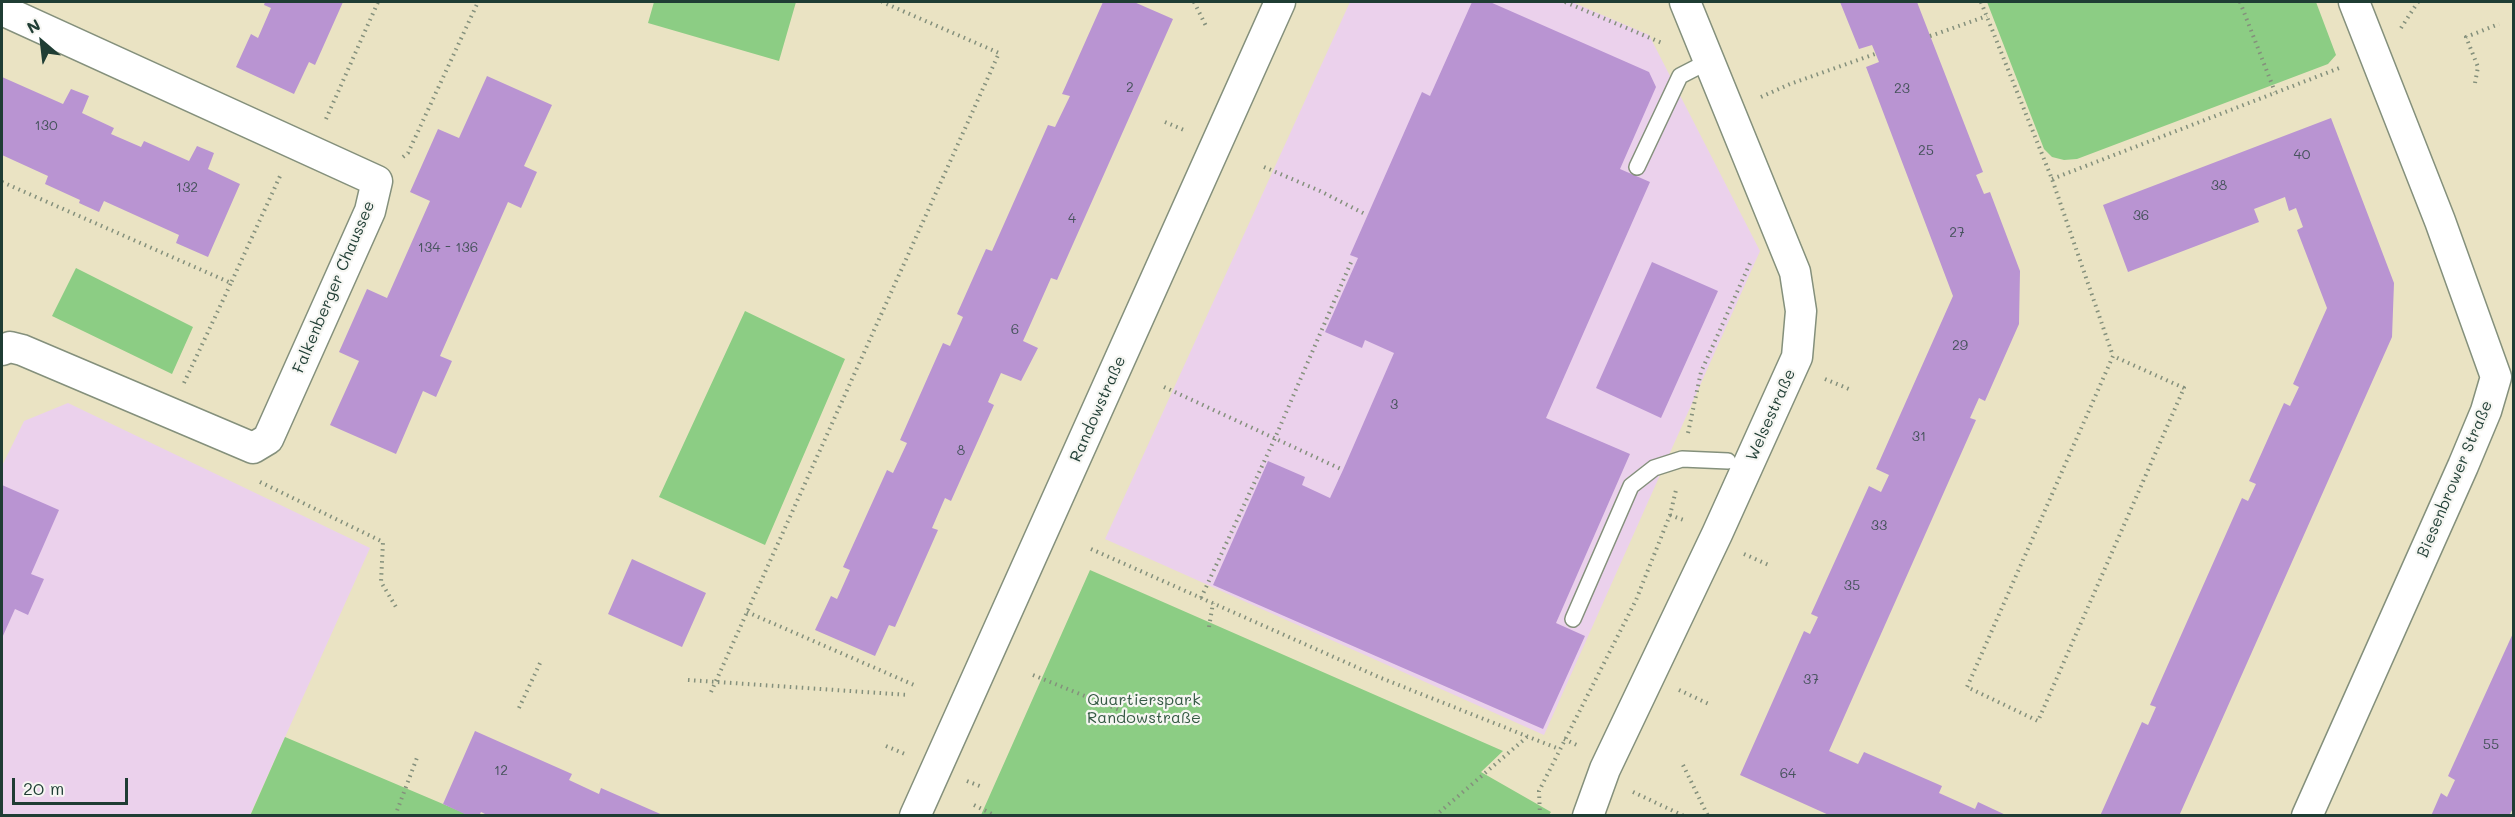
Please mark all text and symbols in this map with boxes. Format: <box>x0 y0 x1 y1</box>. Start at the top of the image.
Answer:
north arrow <box>12 12 72 72</box>
text: N <box>23 14 44 38</box>
house number: 2 <box>1126 80 1134 96</box>
house number: 23 <box>1894 81 1910 97</box>
house number: 130 <box>34 118 58 134</box>
house number: 25 <box>1918 143 1934 159</box>
house number: 40 <box>2294 147 2310 163</box>
house number: 38 <box>2211 178 2227 194</box>
house number: 132 <box>176 180 198 196</box>
street label: Falkenberger Chaussee <box>289 198 379 376</box>
house number: 36 <box>2133 208 2149 224</box>
house number: 4 <box>1068 211 1076 227</box>
house number: 27 <box>1949 225 1965 241</box>
house number: 134 - 136 <box>418 240 478 256</box>
house number: 6 <box>1011 322 1019 338</box>
house number: 29 <box>1952 338 1968 354</box>
street label: Randowstraße <box>1066 353 1130 465</box>
street label: Welsestraße <box>1742 366 1800 464</box>
house number: 3 <box>1390 397 1398 413</box>
street label: Biesenbrower Straße <box>2413 398 2497 560</box>
house number: 31 <box>1912 429 1926 445</box>
house number: 8 <box>957 443 965 459</box>
house number: 33 <box>1871 518 1887 534</box>
house number: 35 <box>1844 578 1860 594</box>
house number: 37 <box>1803 672 1819 688</box>
park label: Quartierspark Randowstraße <box>1087 690 1201 728</box>
house number: 55 <box>2483 737 2499 753</box>
house number: 12 <box>494 763 508 779</box>
scale bar <box>15 766 130 804</box>
house number: 64 <box>1780 766 1796 782</box>
text: 20 m <box>23 776 64 800</box>

